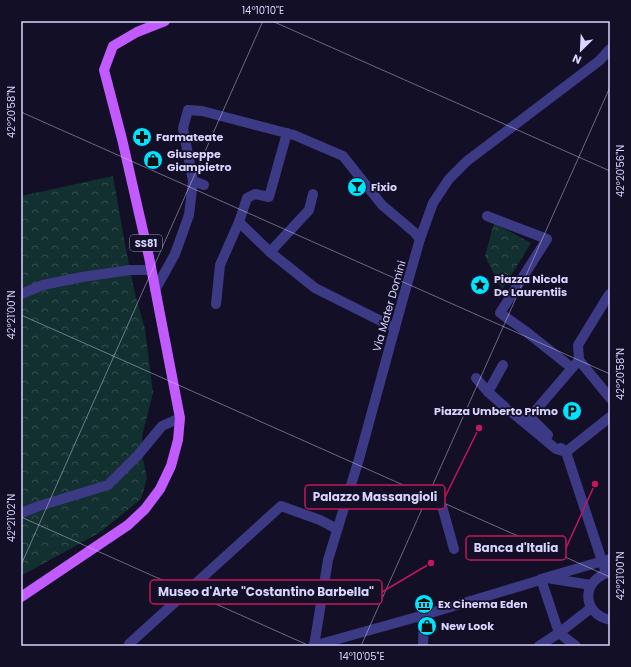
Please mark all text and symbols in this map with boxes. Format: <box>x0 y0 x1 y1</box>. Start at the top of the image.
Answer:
text: 14°10'10"E <box>242 3 284 18</box>
north arrow <box>561 30 601 70</box>
text: N <box>570 50 584 68</box>
text: 42°20'58"N <box>4 86 19 138</box>
pharmacy icon: Farmateate <box>131 126 153 148</box>
place label: Farmateate <box>156 129 223 145</box>
text: 42°20'56"N <box>613 145 628 197</box>
place label: Giuseppe Giampietro <box>167 146 231 175</box>
shop icon: Giuseppe Giampietro <box>142 149 164 171</box>
bar icon: Fixio <box>346 176 368 198</box>
place label: Fixio <box>371 179 397 195</box>
road number: SS81 <box>130 235 162 251</box>
street label: Via Mater Domini <box>368 258 410 353</box>
place label: Piazza Nicola De Laurentiis <box>494 271 568 300</box>
place icon: Piazza Nicola De Laurentiis <box>469 274 491 296</box>
text: 42°21'00"N <box>4 290 19 340</box>
text: 42°20'58"N <box>613 348 628 400</box>
parking icon: Piazza Umberto Primo <box>561 400 583 422</box>
place label: Piazza Umberto Primo <box>434 403 558 419</box>
callout: Palazzo Massangioli <box>305 485 445 509</box>
text: Palazzo Massangioli <box>313 488 437 505</box>
text: 42°21'02"N <box>4 494 19 542</box>
callout: Banca d'Italia <box>466 536 566 560</box>
text: Banca d'Italia <box>474 539 558 556</box>
text: 42°21'00"N <box>613 551 628 601</box>
callout: Museo d'Arte "Costantino Barbella" <box>150 580 382 604</box>
text: Museo d'Arte "Costantino Barbella" <box>158 583 374 600</box>
museum icon: Ex Cinema Eden <box>413 593 435 615</box>
place label: Ex Cinema Eden <box>438 596 528 612</box>
shop icon: New Look <box>416 615 438 637</box>
place label: New Look <box>441 618 494 634</box>
text: 14°10'05"E <box>339 649 385 664</box>

